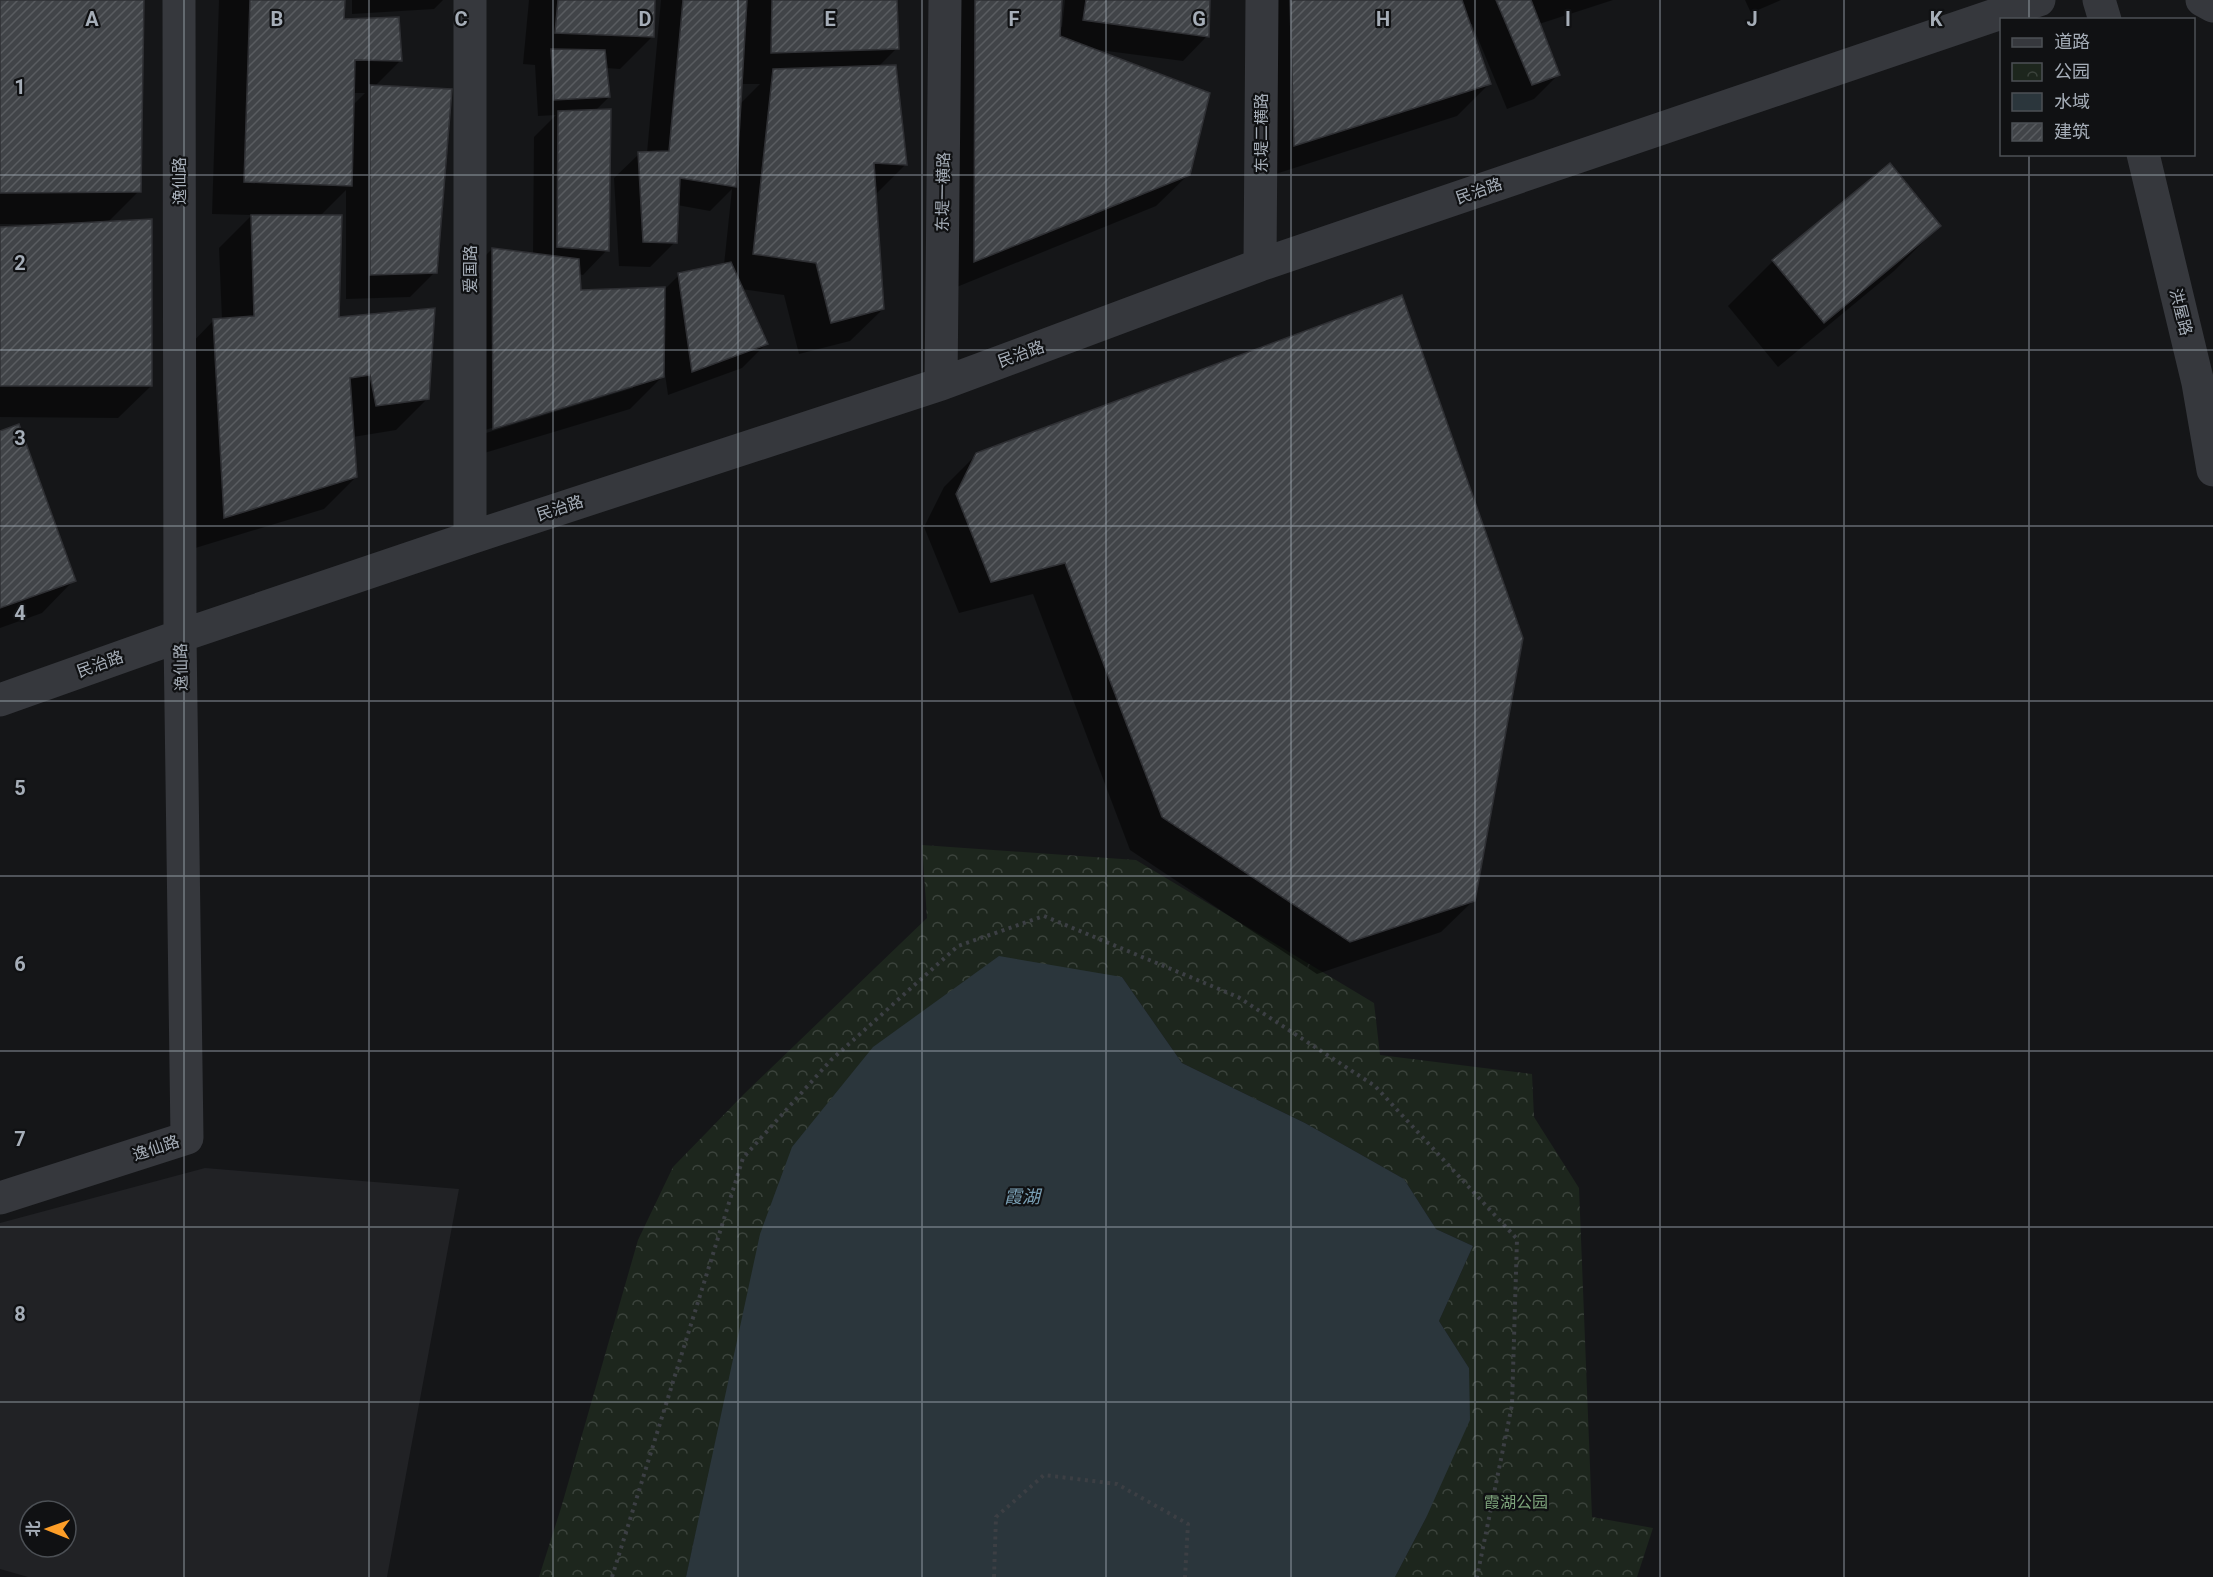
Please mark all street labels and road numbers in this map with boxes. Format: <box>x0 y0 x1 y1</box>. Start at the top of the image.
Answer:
street label: 东堤二横路 <box>1252 93 1271 173</box>
street label: 东堤一横路 <box>933 152 953 232</box>
street label: 逸仙路 <box>170 157 189 205</box>
street label: 民治路 <box>1453 174 1505 208</box>
street label: 爱国路 <box>461 245 480 293</box>
street label: 洪屋路 <box>2166 286 2196 338</box>
street label: 民治路 <box>995 337 1047 371</box>
street label: 民治路 <box>534 492 586 524</box>
street label: 逸仙路 <box>171 643 191 691</box>
street label: 民治路 <box>74 647 126 681</box>
street label: 逸仙路 <box>130 1132 182 1164</box>

